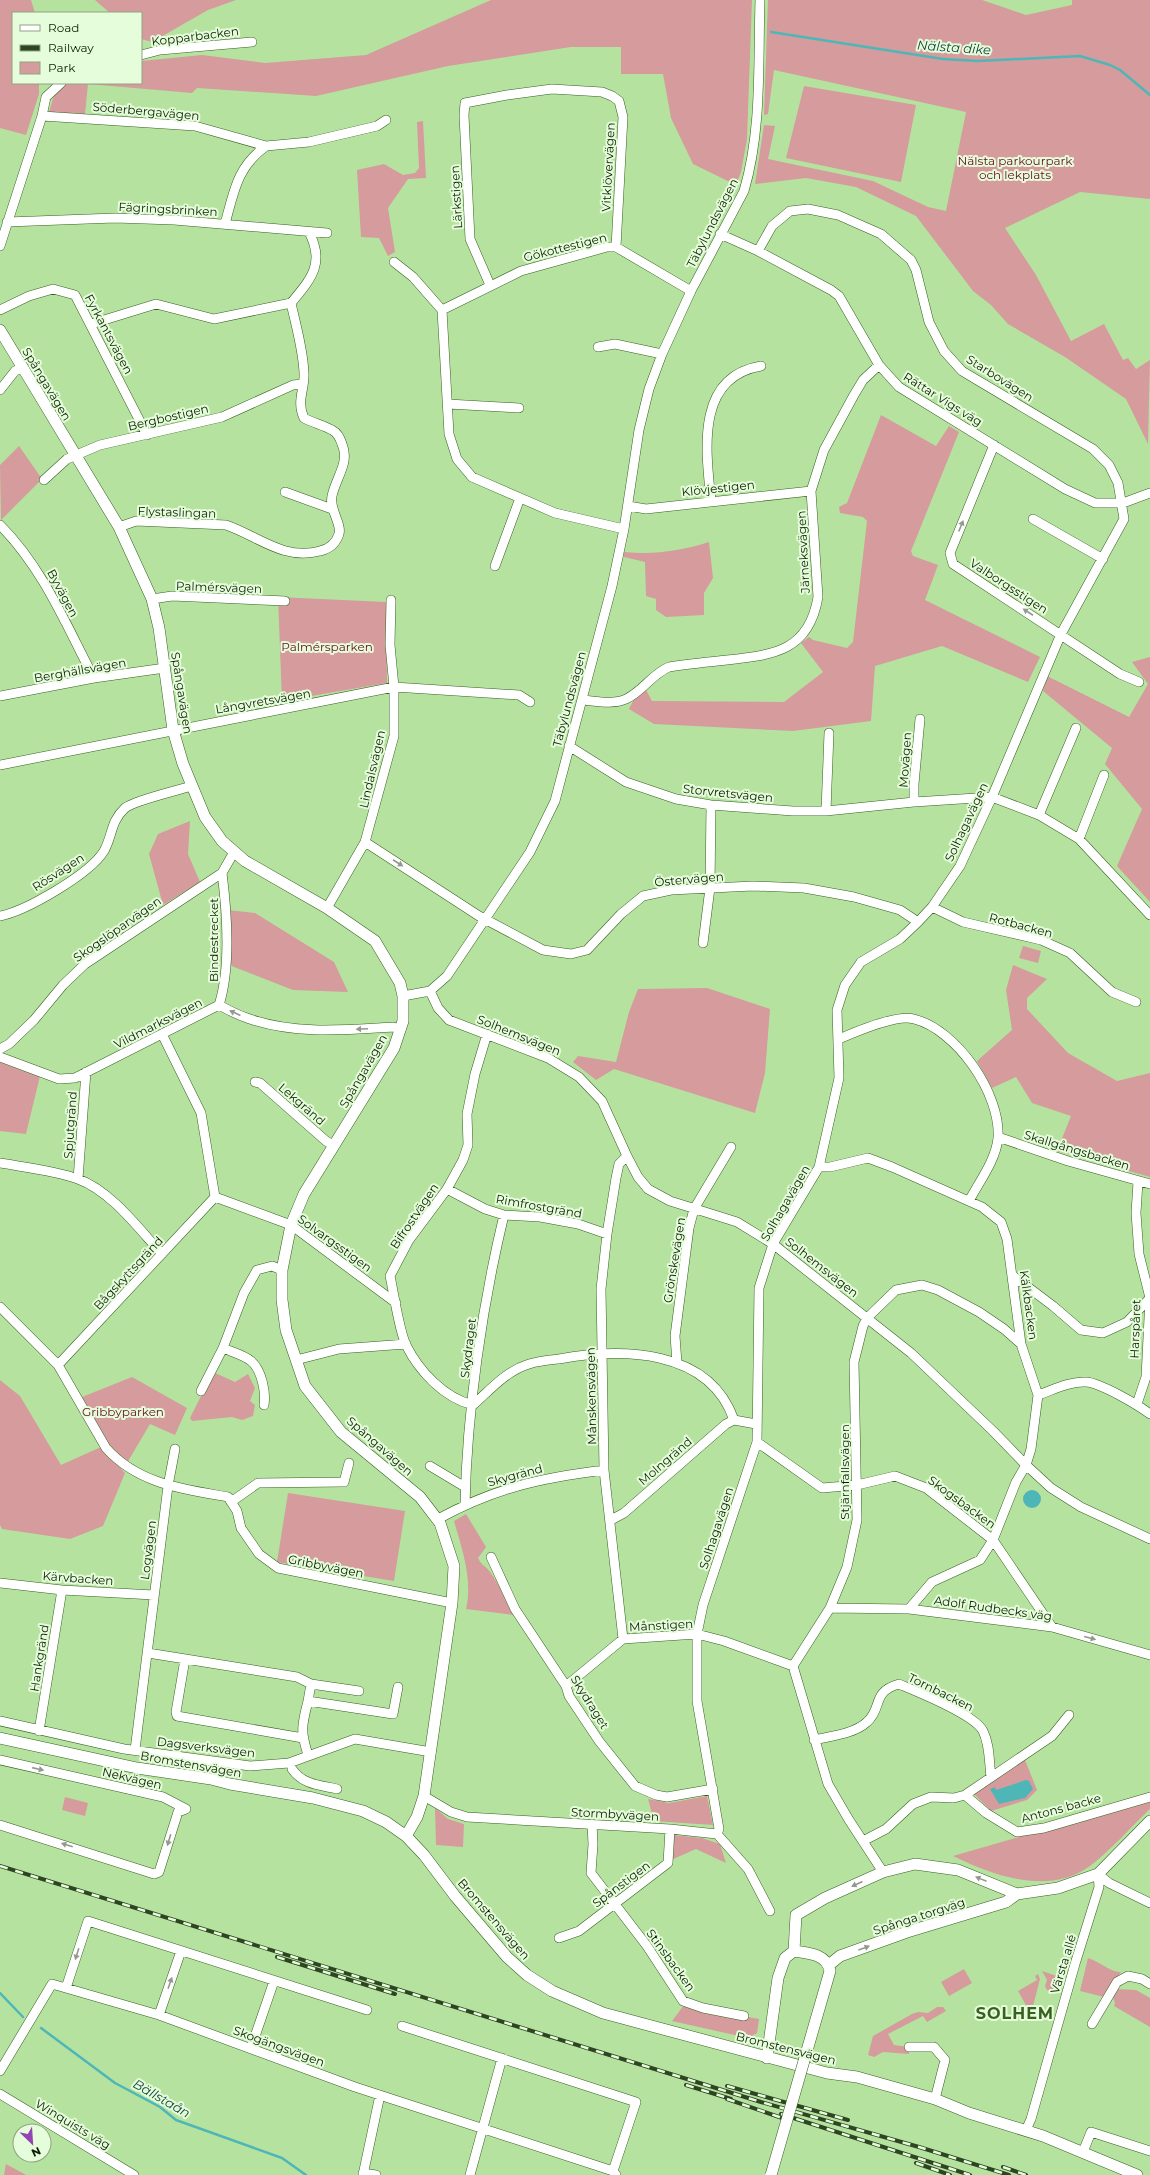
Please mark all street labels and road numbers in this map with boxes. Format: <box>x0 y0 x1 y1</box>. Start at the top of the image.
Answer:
street label: Kopparbacken <box>150 23 240 49</box>
street label: Söderbergavägen <box>92 99 200 123</box>
street label: Vitklövervägen <box>598 122 618 212</box>
street label: Lärkstigen <box>447 165 465 229</box>
street label: Täbylundsvägen <box>683 176 741 270</box>
street label: Fägringsbrinken <box>118 199 218 219</box>
street label: Gökottestigen <box>522 229 608 265</box>
street label: Fyrkantsvägen <box>82 291 136 377</box>
street label: Spångavägen <box>19 345 75 423</box>
street label: Starbovägen <box>964 351 1036 405</box>
street label: Rättar Vigs väg <box>901 369 985 429</box>
street label: Bergbostigen <box>126 400 210 434</box>
street label: Klövjestigen <box>681 477 755 499</box>
street label: Flystaslingan <box>137 503 217 521</box>
street label: Järneksvägen <box>793 510 813 595</box>
street label: Valborgsstigen <box>967 555 1051 617</box>
street label: Byvägen <box>44 566 82 620</box>
street label: Palmérsvägen <box>176 578 262 596</box>
street label: Täbylundsvägen <box>549 650 589 748</box>
street label: Spångavägen <box>168 651 196 735</box>
street label: Berghällsvägen <box>33 654 127 686</box>
street label: Långvretsvägen <box>214 685 312 717</box>
street label: Lindalsvägen <box>356 729 388 809</box>
street label: Movägen <box>896 732 914 788</box>
street label: Solhagavägen <box>941 780 991 864</box>
street label: Storvretsvägen <box>682 781 774 805</box>
street label: Rösvägen <box>29 850 87 894</box>
street label: Östervägen <box>654 868 724 890</box>
street label: Skogslöparvägen <box>70 893 164 965</box>
street label: Bindestrecket <box>206 898 221 982</box>
street label: Rotbacken <box>988 909 1054 941</box>
street label: Vildmarksvägen <box>111 994 205 1052</box>
street label: Solhemsvägen <box>475 1011 563 1059</box>
street label: Spångavägen <box>336 1031 390 1111</box>
street label: Lekgränd <box>276 1080 328 1128</box>
street label: Spjutgränd <box>60 1091 80 1159</box>
street label: Skallgångsbacken <box>1022 1127 1132 1173</box>
street label: Solhagavägen <box>757 1162 813 1244</box>
street label: Bifrostvägen <box>387 1180 441 1252</box>
street label: Rimfrostgränd <box>495 1191 583 1221</box>
street label: Solvargsstigen <box>295 1211 375 1275</box>
street label: Grönskevägen <box>660 1216 688 1304</box>
street label: Bågskyttsgränd <box>90 1233 166 1313</box>
street label: Solhemsvägen <box>782 1234 862 1300</box>
street label: Kälkbacken <box>1017 1269 1041 1341</box>
street label: Harspåret <box>1126 1299 1144 1359</box>
street label: Skydraget <box>457 1317 479 1379</box>
street label: Månskensvägen <box>583 1347 599 1445</box>
street label: Spångavägen <box>344 1413 416 1479</box>
street label: Stjärnfallsvägen <box>837 1424 852 1520</box>
street label: Molngränd <box>635 1434 695 1488</box>
street label: Skygränd <box>486 1460 544 1490</box>
street label: Skogsbacken <box>925 1472 999 1532</box>
street label: Solhagavägen <box>696 1485 736 1571</box>
street label: Logvägen <box>137 1519 159 1581</box>
street label: Gribbyvägen <box>287 1551 365 1581</box>
street label: Kärvbacken <box>42 1568 114 1588</box>
street label: Adolf Rudbecks väg <box>933 1592 1053 1624</box>
street label: Månstigen <box>629 1616 693 1634</box>
street label: Hankgränd <box>26 1623 52 1693</box>
street label: Tornbacken <box>906 1670 976 1714</box>
street label: Skydraget <box>568 1672 612 1732</box>
street label: Dagsverksvägen <box>156 1734 256 1760</box>
street label: Bromstensvägen <box>139 1748 243 1780</box>
street label: Nekvägen <box>101 1764 163 1792</box>
street label: Antons backe <box>1019 1790 1103 1826</box>
street label: Stormbyvägen <box>570 1804 660 1824</box>
street label: Spånstigen <box>589 1857 653 1911</box>
street label: Bromstensvägen <box>455 1875 533 1963</box>
street label: Spånga torgväg <box>871 1894 967 1938</box>
street label: Stinsbacken <box>643 1926 699 1994</box>
street label: Värsta allé <box>1047 1933 1079 1995</box>
street label: Skogängsvägen <box>231 2023 327 2069</box>
street label: Bromstensvägen <box>734 2028 838 2068</box>
street label: Winquists väg <box>33 2096 113 2152</box>

